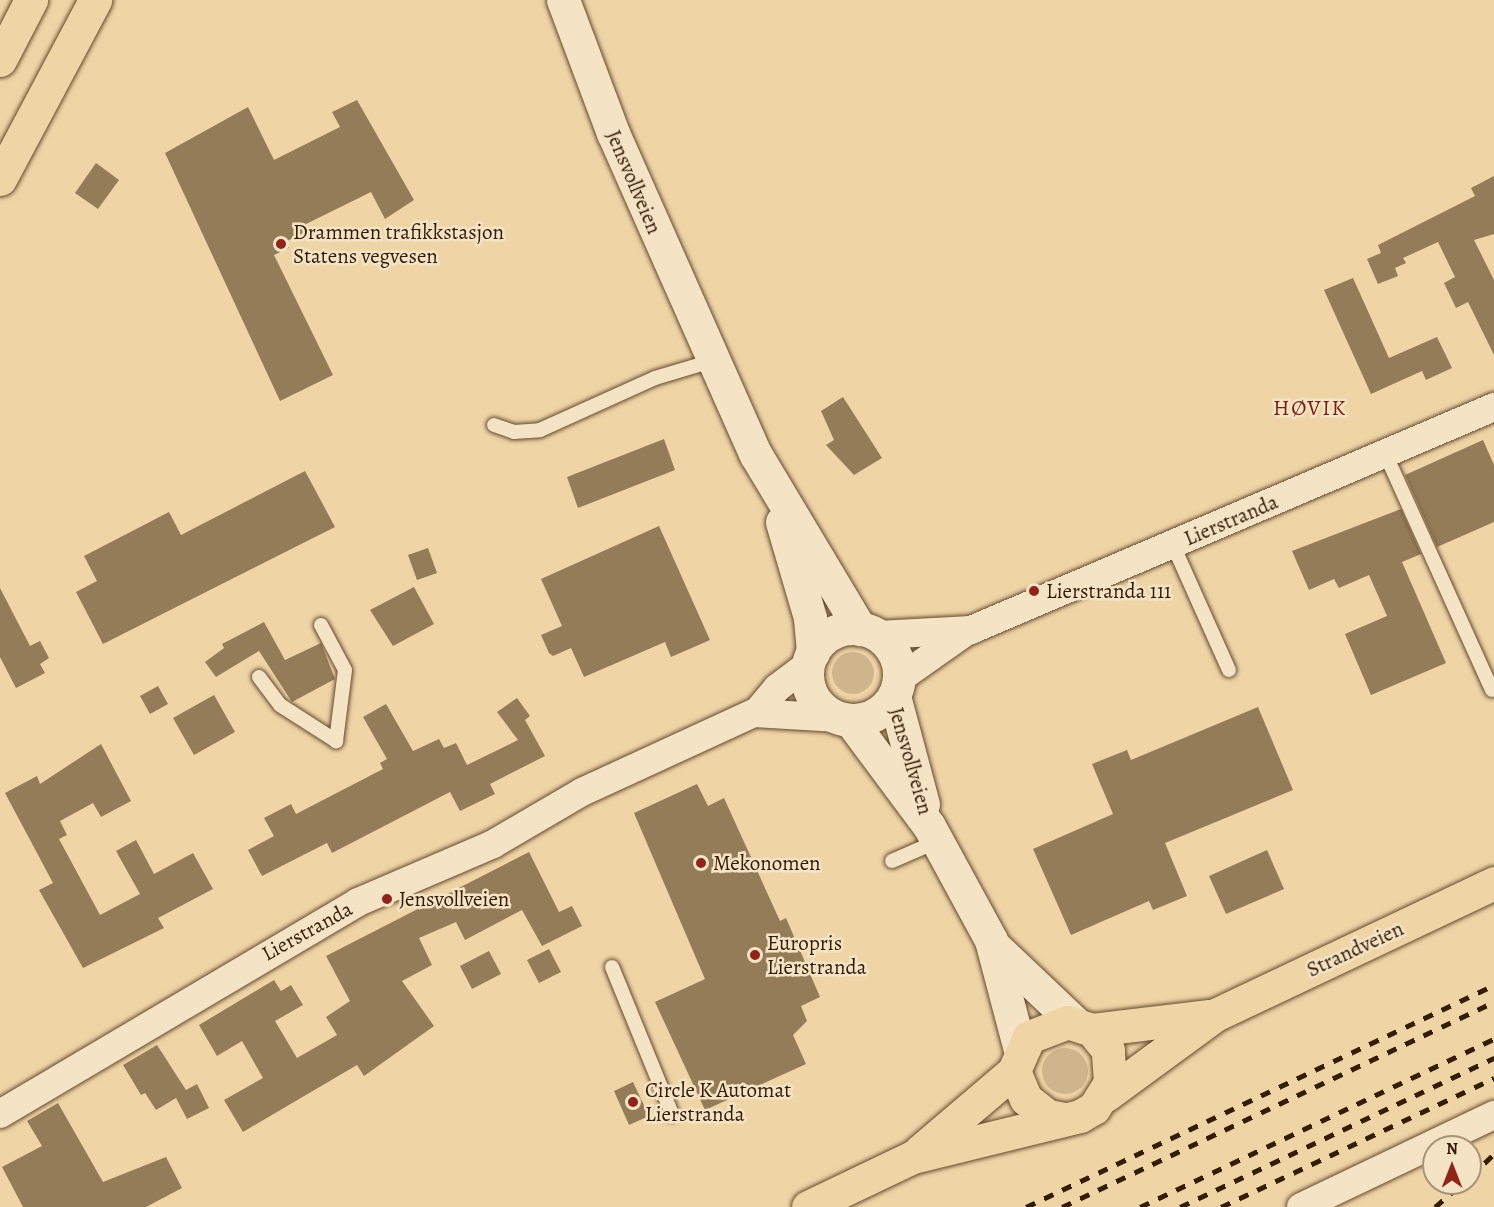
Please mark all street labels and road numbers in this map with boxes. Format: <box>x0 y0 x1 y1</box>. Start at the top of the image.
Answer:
street label: Jensvollveien <box>601 126 667 238</box>
street label: Lierstranda <box>1180 489 1282 551</box>
street label: Jensvollveien <box>884 704 938 818</box>
street label: Lierstranda <box>257 896 357 966</box>
street label: Strandveien <box>1303 916 1407 982</box>

